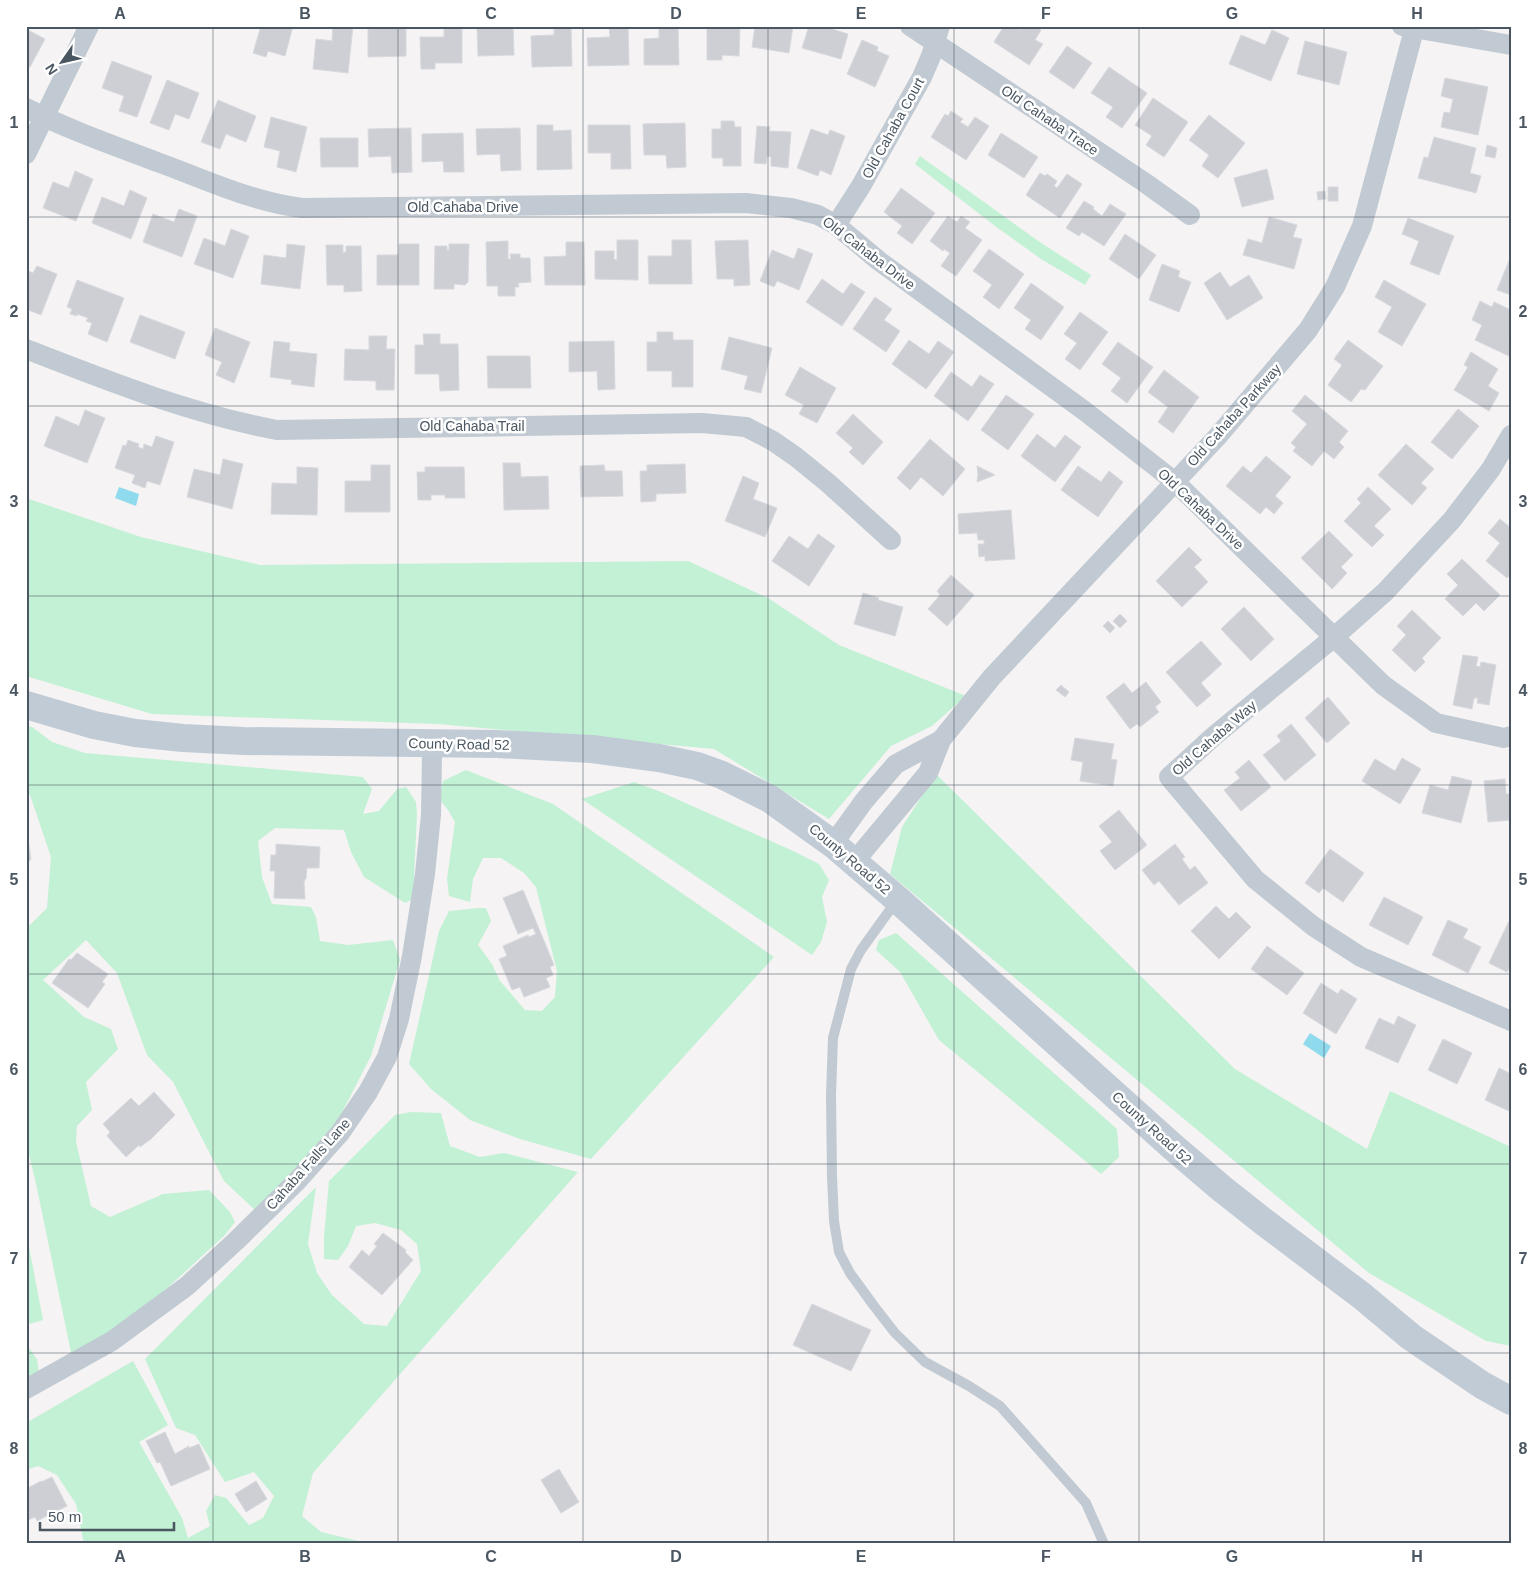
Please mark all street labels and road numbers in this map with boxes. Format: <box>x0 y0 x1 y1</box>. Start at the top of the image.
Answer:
street label: Old Cahaba Court <box>859 75 927 181</box>
street label: Old Cahaba Trace <box>998 82 1102 159</box>
street label: Old Cahaba Drive <box>407 199 519 215</box>
street label: Old Cahaba Drive <box>820 213 918 293</box>
street label: Old Cahaba Parkway <box>1184 360 1284 470</box>
street label: Old Cahaba Trail <box>419 418 525 434</box>
street label: Old Cahaba Drive <box>1155 465 1247 553</box>
street label: Old Cahaba Way <box>1169 697 1259 779</box>
street label: County Road 52 <box>408 735 510 753</box>
street label: County Road 52 <box>806 820 894 898</box>
street label: County Road 52 <box>1109 1088 1195 1168</box>
street label: Cahaba Falls Lane <box>263 1115 353 1213</box>

